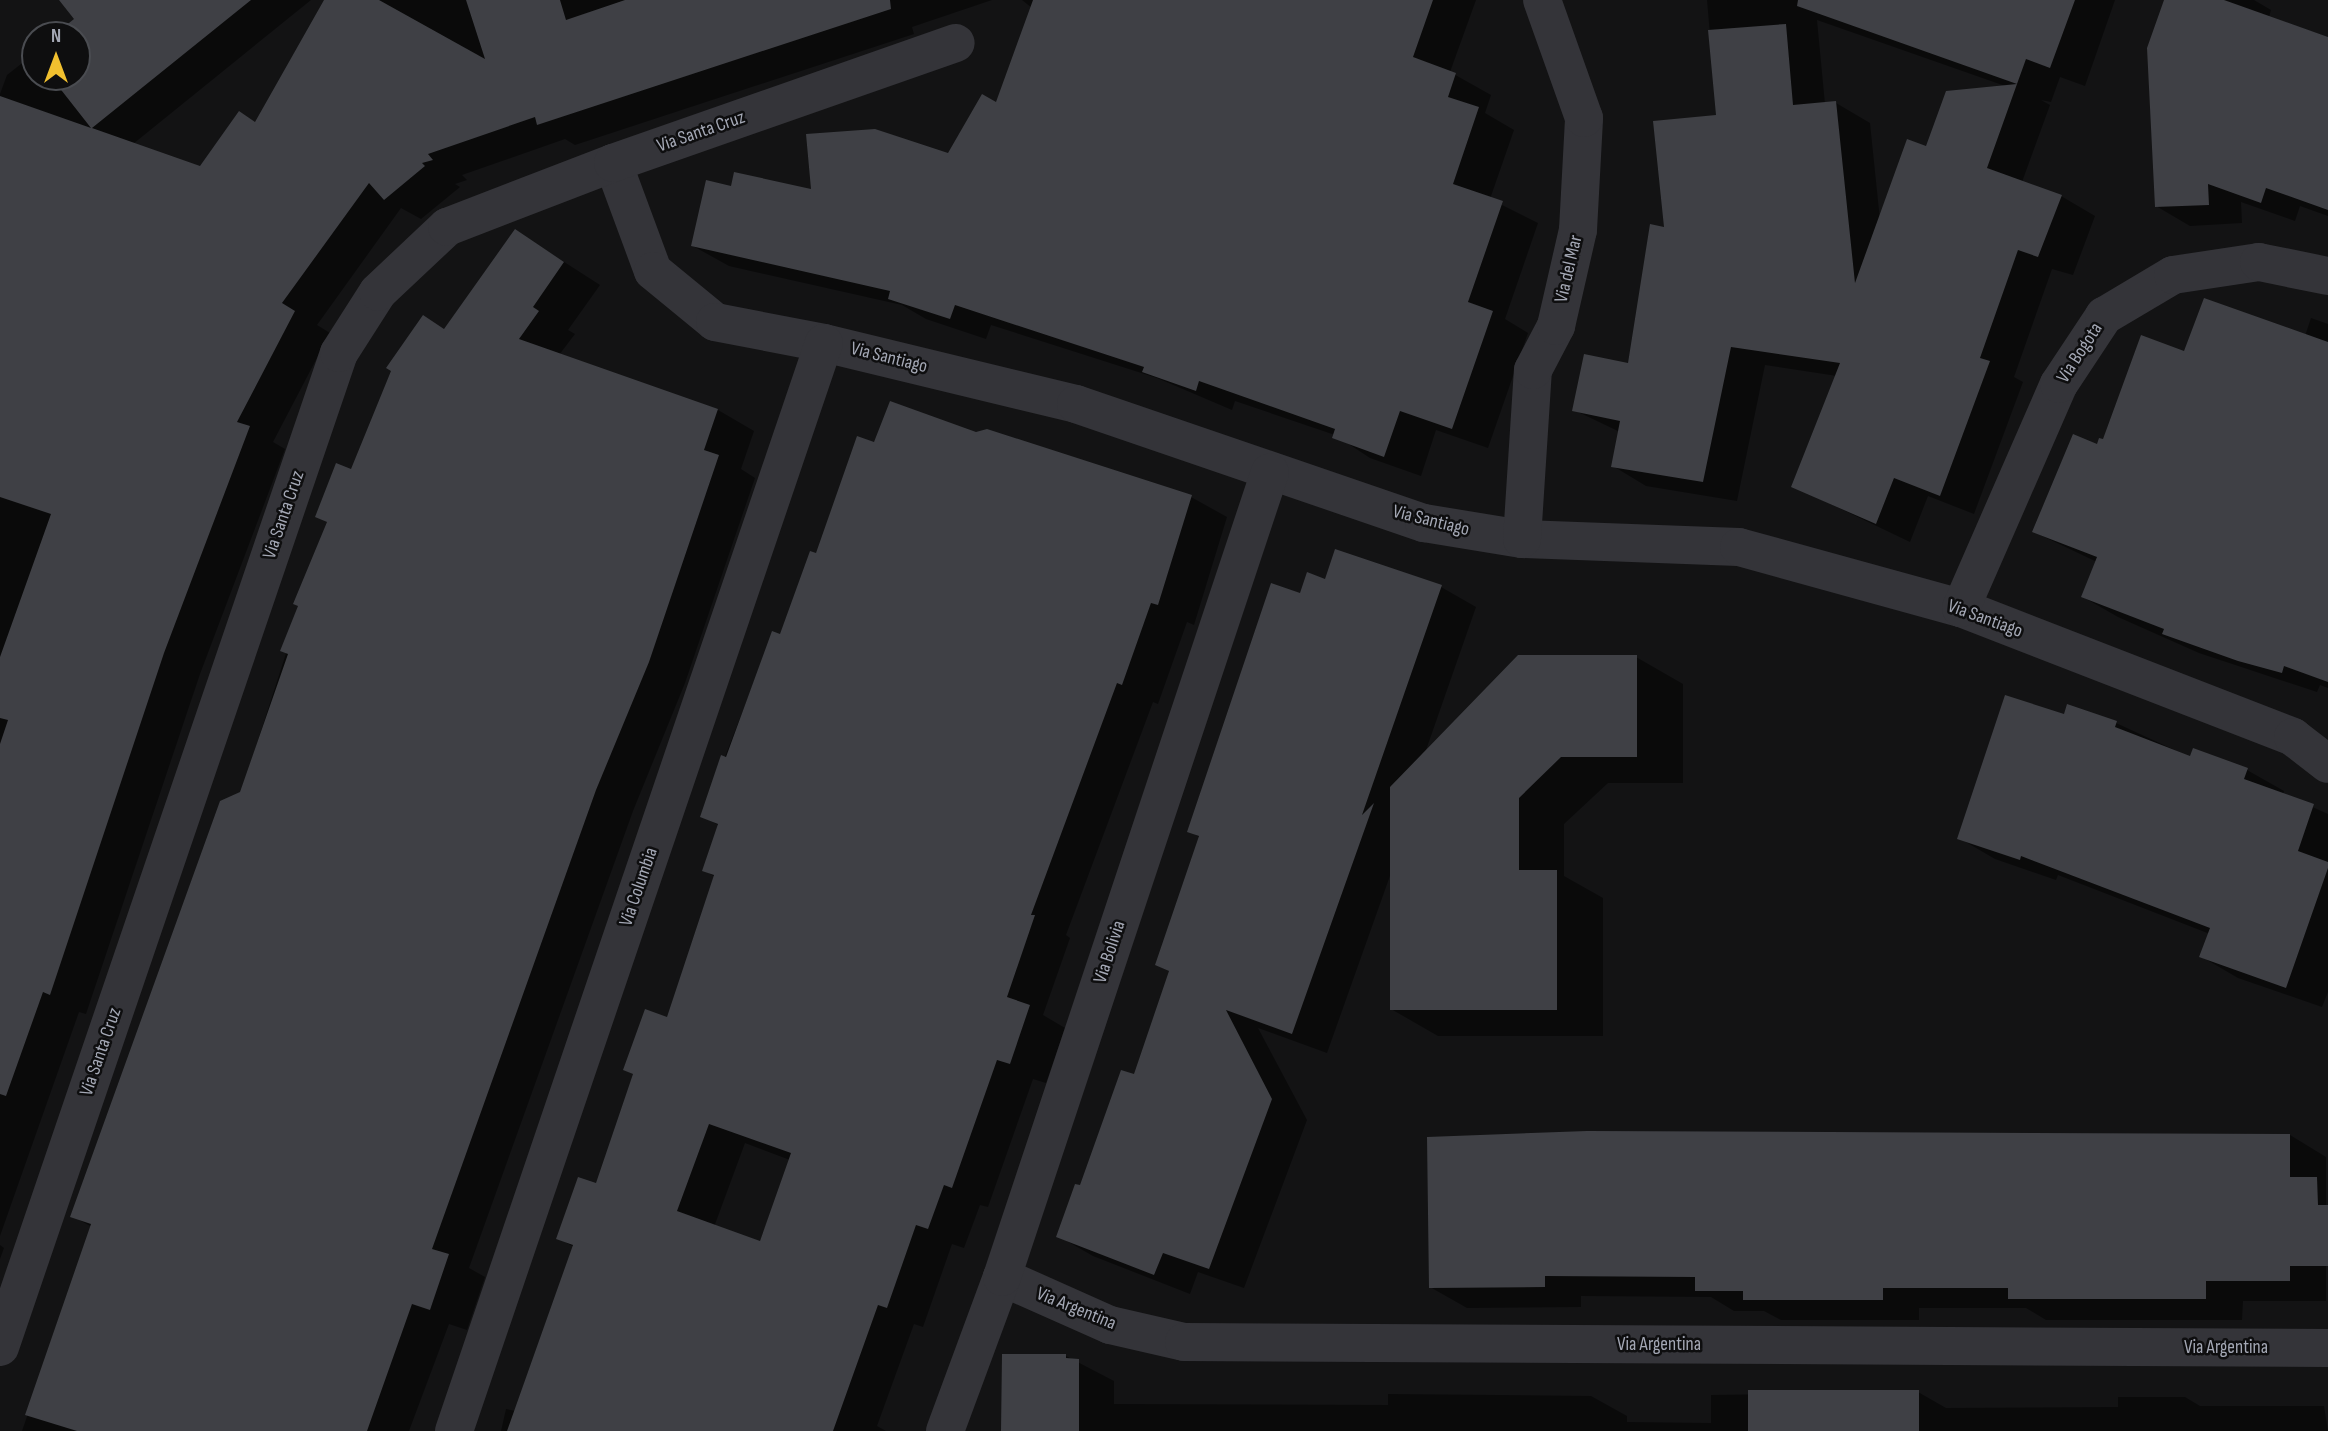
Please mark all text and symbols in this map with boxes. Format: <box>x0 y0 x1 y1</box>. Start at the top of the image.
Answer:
north arrow <box>21 21 91 91</box>
text: N <box>51 25 61 48</box>
street label: Via Santa Cruz <box>654 106 748 158</box>
street label: Via del Mar <box>1550 233 1588 305</box>
street label: Via Bogota <box>2052 319 2108 387</box>
street label: Via Santiago <box>848 337 930 379</box>
street label: Via Santa Cruz <box>258 468 310 562</box>
street label: Via Santiago <box>1390 500 1472 542</box>
street label: Via Santiago <box>1944 595 2026 643</box>
street label: Via Columbia <box>615 845 663 929</box>
street label: Via Bolivia <box>1089 918 1131 986</box>
street label: Via Santa Cruz <box>75 1005 127 1099</box>
street label: Via Argentina <box>1033 1283 1119 1335</box>
street label: Via Argentina <box>1617 1334 1701 1356</box>
street label: Via Argentina <box>2184 1337 2268 1359</box>

